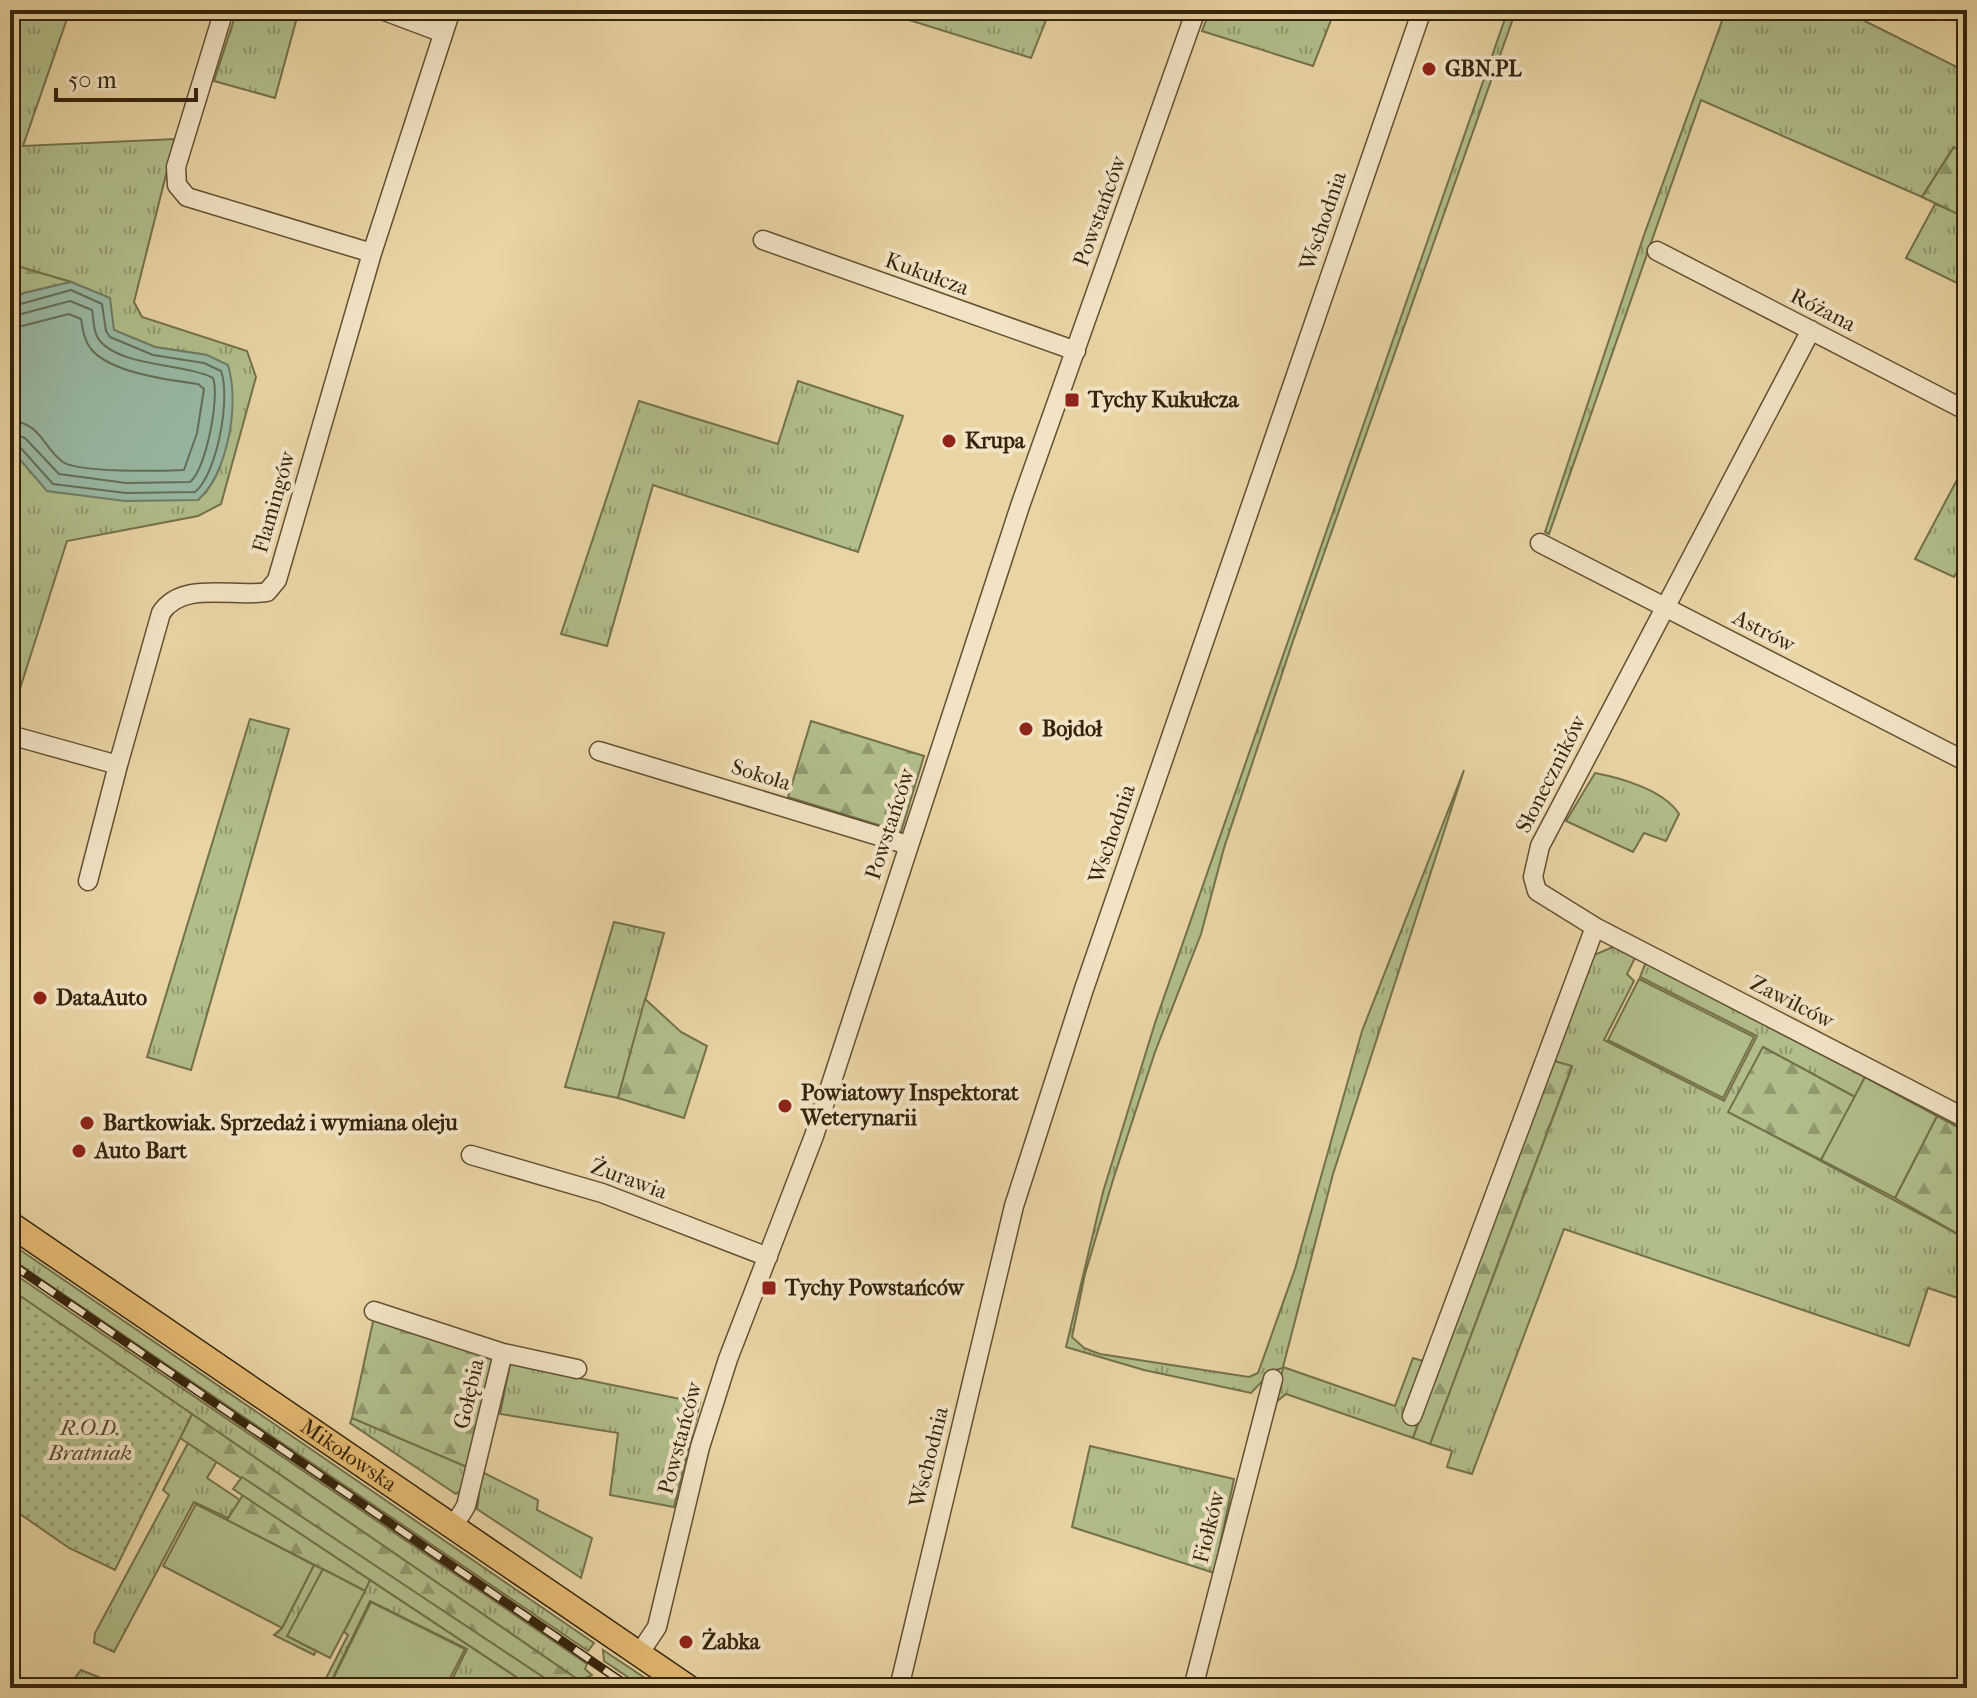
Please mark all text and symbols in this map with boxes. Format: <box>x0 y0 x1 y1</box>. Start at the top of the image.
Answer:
scale bar <box>56 52 196 102</box>
place label: GBN.PL <box>1445 56 1522 82</box>
marker: GBN.PL <box>1420 60 1438 78</box>
text: 50 m <box>68 66 117 94</box>
street label: Powstańców <box>1068 152 1132 270</box>
street label: Wschodnia <box>1294 167 1352 275</box>
street label: Kukułcza <box>882 247 973 301</box>
street label: Różana <box>1786 283 1861 338</box>
place label: Tychy Kukułcza <box>1087 387 1240 413</box>
marker: Tychy Kukułcza <box>1063 391 1081 409</box>
place label: Krupa <box>965 428 1026 454</box>
marker: Krupa <box>940 432 958 450</box>
street label: Flamingów <box>247 448 301 556</box>
street label: Astrów <box>1728 604 1800 658</box>
street label: Słoneczników <box>1510 710 1592 837</box>
place label: Bojdoł <box>1042 716 1103 742</box>
marker: Bojdoł <box>1017 720 1035 738</box>
street label: Sokola <box>728 754 795 797</box>
street label: Powstańców <box>860 765 920 883</box>
street label: Wschodnia <box>1083 780 1141 888</box>
street label: Zawilców <box>1746 970 1839 1034</box>
place label: DataAuto <box>56 985 147 1011</box>
marker: DataAuto <box>31 989 49 1007</box>
place label: Powiatowy Inspektorat Weterynarii <box>800 1080 1020 1131</box>
marker: Powiatowy Inspektorat Weterynarii <box>776 1097 794 1115</box>
place label: Bartkowiak. Sprzedaż i wymiana oleju <box>103 1110 458 1136</box>
marker: Bartkowiak. Sprzedaż i wymiana oleju <box>78 1114 96 1132</box>
place label: Auto Bart <box>93 1138 188 1164</box>
marker: Auto Bart <box>70 1142 88 1160</box>
street label: Żurawia <box>587 1152 672 1205</box>
place label: Tychy Powstańców <box>784 1275 965 1301</box>
marker: Tychy Powstańców <box>760 1279 778 1297</box>
street label: Gołębia <box>448 1355 490 1432</box>
street label: Powstańców <box>652 1378 708 1497</box>
street label: Wschodnia <box>904 1403 954 1511</box>
street label: Mikołowska <box>295 1413 402 1498</box>
park label: R.O.D. Bratniak <box>47 1415 132 1466</box>
street label: Fiołków <box>1188 1488 1231 1566</box>
place label: Żabka <box>702 1627 761 1655</box>
marker: Żabka <box>677 1633 695 1651</box>

